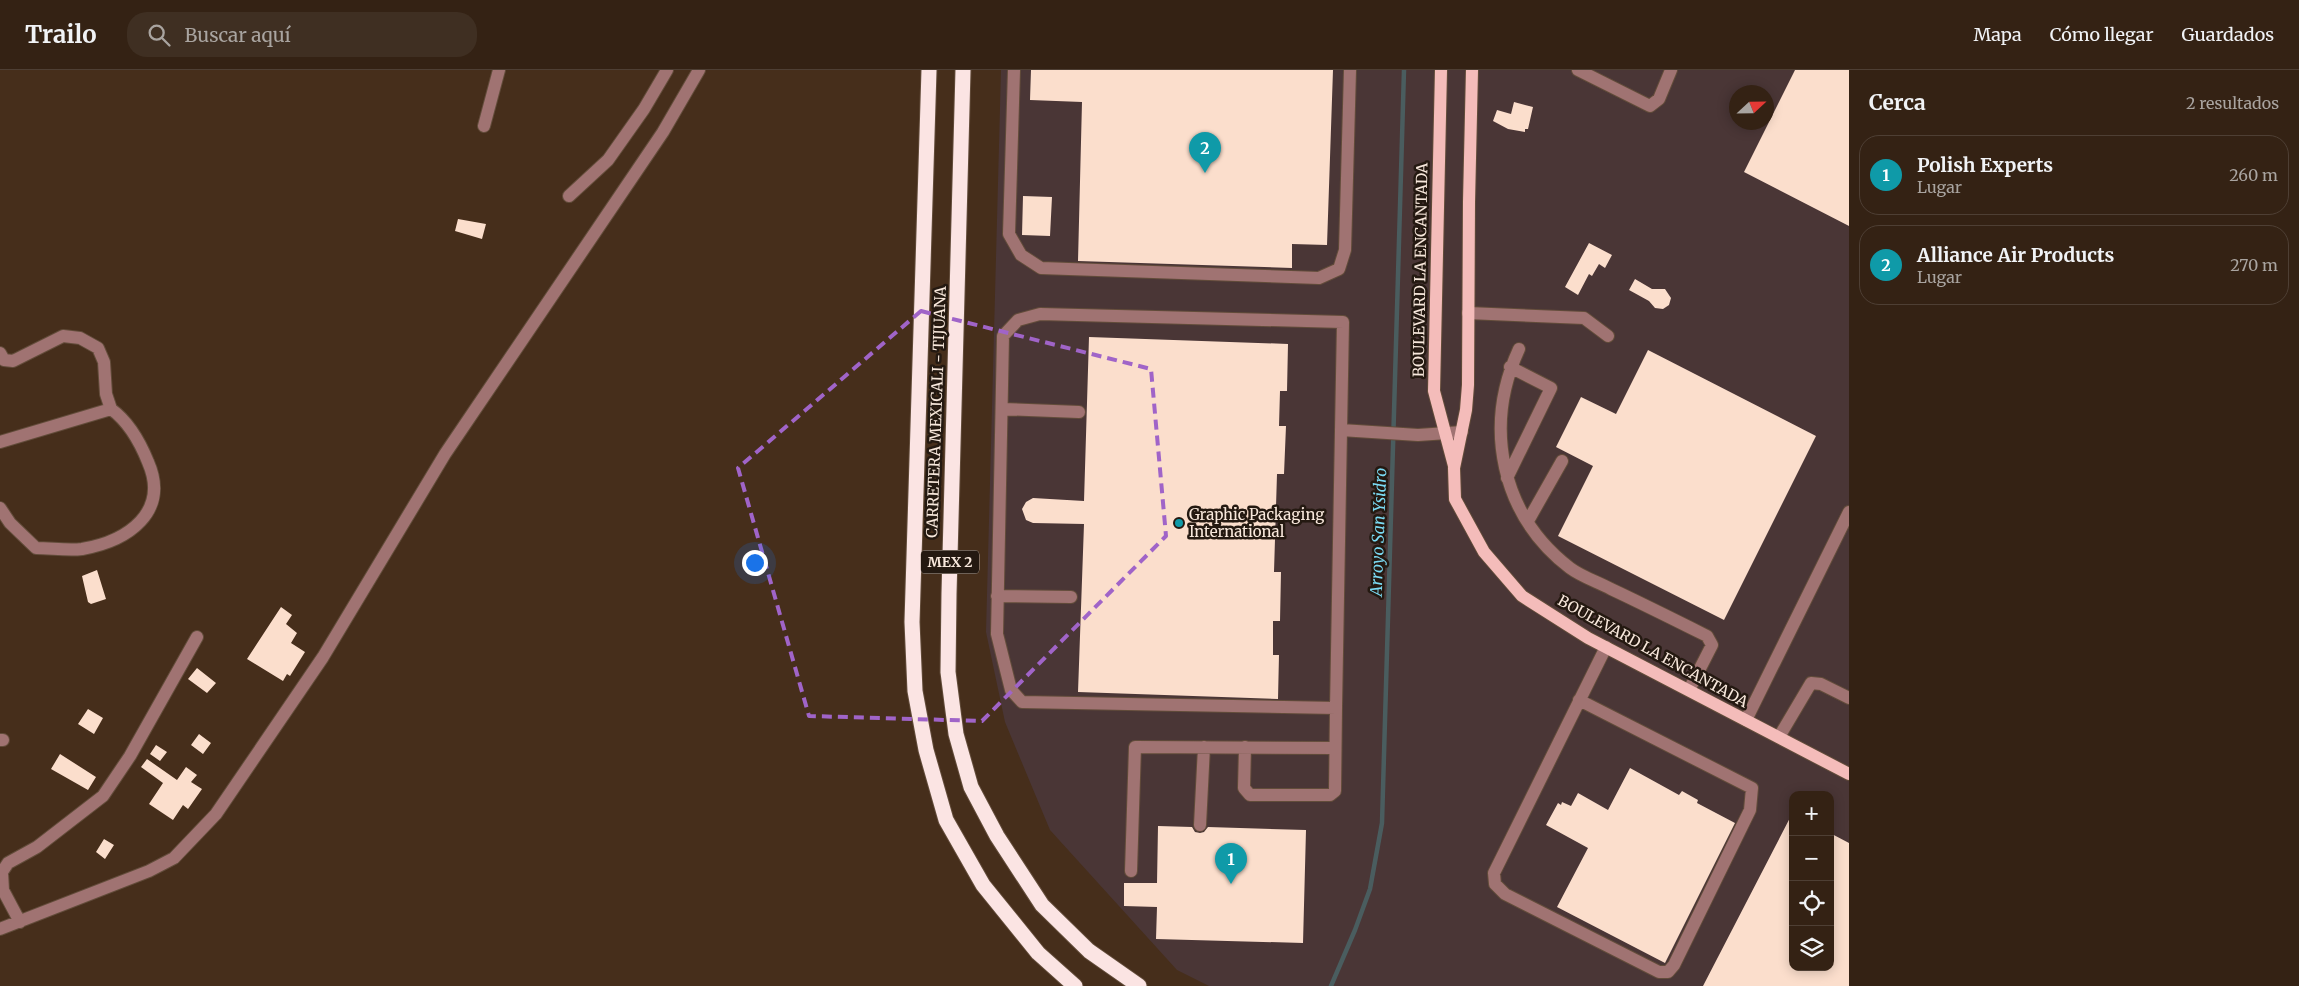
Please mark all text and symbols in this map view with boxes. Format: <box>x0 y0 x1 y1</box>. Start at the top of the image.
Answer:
search box <box>127 12 477 57</box>
text: Trailo <box>25 19 97 50</box>
icon: search <box>145 21 173 49</box>
text: Buscar aquí <box>185 23 291 47</box>
text: Mapa <box>1973 23 2022 46</box>
text: Cómo llegar <box>2050 23 2153 46</box>
text: Guardados <box>2181 23 2274 46</box>
north arrow <box>1729 85 1774 130</box>
text: Cerca <box>1869 89 1926 116</box>
text: 2 resultados <box>2186 93 2279 113</box>
pin: 2 <box>1189 132 1221 173</box>
text: Polish Experts <box>1917 153 2053 177</box>
street label: BOULEVARD LA ENCANTADA <box>1409 162 1431 377</box>
text: 1 <box>1882 165 1890 185</box>
text: 260 m <box>2229 165 2278 185</box>
text: Lugar <box>1917 177 1962 197</box>
text: Alliance Air Products <box>1917 243 2114 267</box>
text: 2 <box>1881 255 1891 275</box>
text: 270 m <box>2230 255 2278 275</box>
text: Lugar <box>1917 267 1962 287</box>
street label: CARRETERA MEXICALI - TIJUANA <box>922 285 950 538</box>
water label: Arroyo San Ysidro <box>1366 467 1390 599</box>
place label: Graphic Packaging International <box>1189 505 1324 541</box>
marker: Graphic Packaging International <box>1173 517 1185 529</box>
your location <box>742 550 768 576</box>
road number: MEX 2 <box>921 551 979 574</box>
street label: BOULEVARD LA ENCANTADA <box>1555 591 1752 712</box>
map controls <box>1789 791 1834 971</box>
button: + <box>1789 791 1834 836</box>
button: − <box>1789 836 1834 881</box>
pin: 1 <box>1215 843 1247 884</box>
button: locate <box>1789 881 1834 926</box>
button: layers <box>1789 926 1834 971</box>

